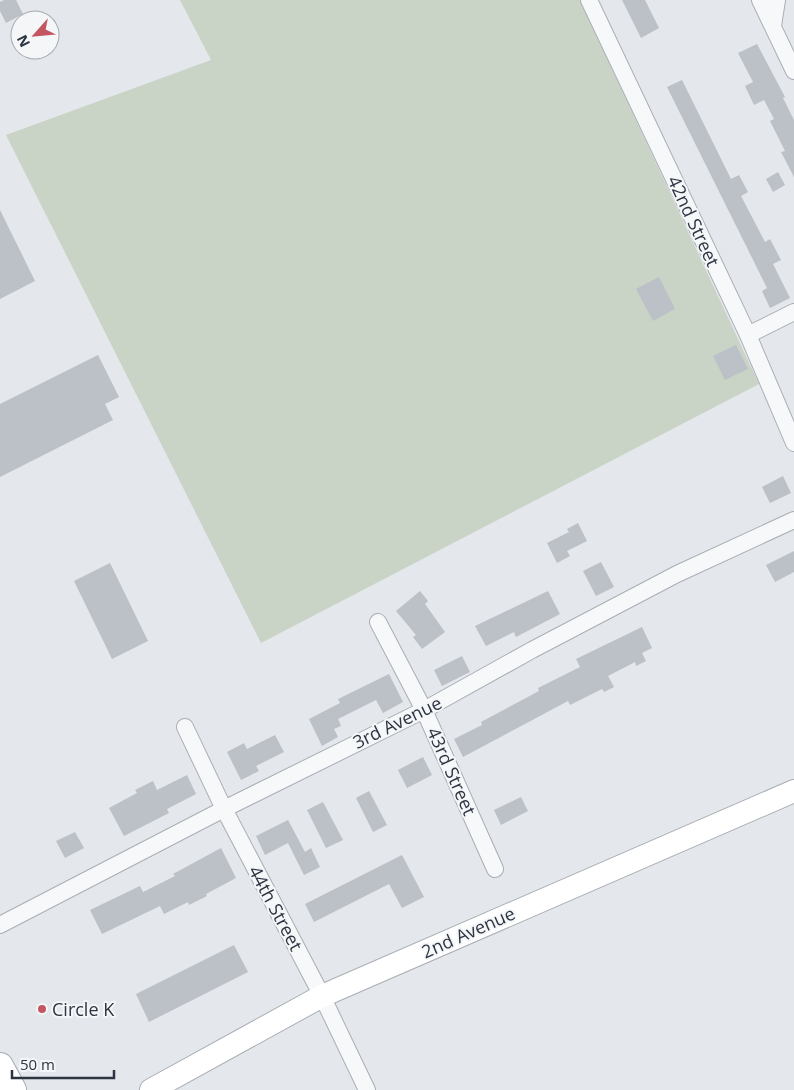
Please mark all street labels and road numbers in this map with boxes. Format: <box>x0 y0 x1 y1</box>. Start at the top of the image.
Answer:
street label: 42nd Street <box>663 172 725 270</box>
street label: 3rd Avenue <box>349 690 445 754</box>
street label: 43rd Street <box>422 723 482 819</box>
street label: 44th Street <box>244 861 308 955</box>
street label: 2nd Avenue <box>418 901 518 963</box>

